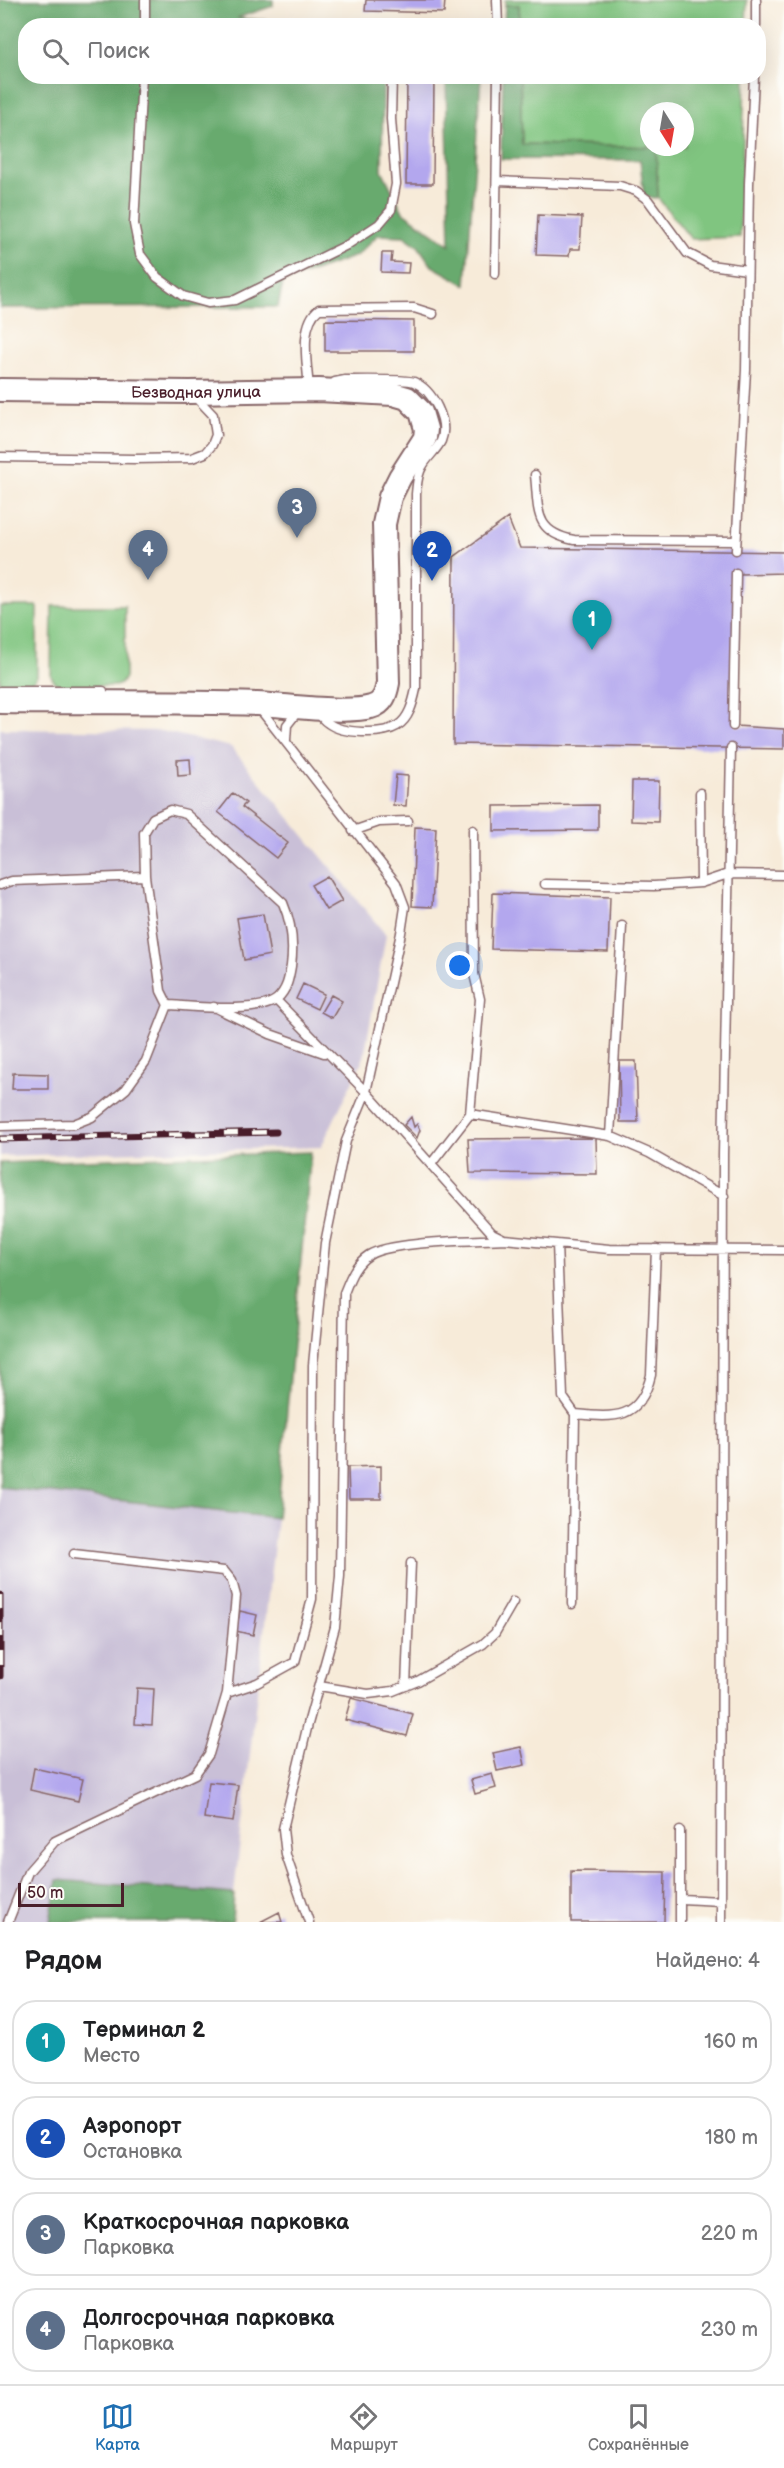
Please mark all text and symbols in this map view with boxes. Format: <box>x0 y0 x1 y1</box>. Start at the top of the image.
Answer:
search box <box>18 18 766 84</box>
icon: search <box>39 35 72 68</box>
text: Поиск <box>87 38 150 65</box>
north arrow <box>640 102 694 156</box>
street label: Безводная улица <box>131 383 262 403</box>
pin: 3 <box>278 488 316 538</box>
pin: 4 <box>128 530 168 580</box>
pin: 2 <box>412 532 452 581</box>
pin: 1 <box>572 600 612 650</box>
your location <box>445 951 474 980</box>
scale bar <box>18 1880 124 1908</box>
text: 50 m <box>27 1884 63 1903</box>
text: Рядом <box>24 1946 102 1977</box>
text: Найдено: 4 <box>655 1949 760 1973</box>
text: Терминал 2 <box>83 2017 205 2044</box>
text: 1 <box>41 2030 50 2054</box>
text: 160 m <box>704 2030 758 2054</box>
text: Место <box>83 2044 140 2068</box>
text: Аэропорт <box>83 2113 181 2140</box>
text: 2 <box>40 2126 51 2150</box>
text: 180 m <box>705 2126 758 2150</box>
text: Остановка <box>83 2140 182 2164</box>
text: Краткосрочная парковка <box>83 2209 349 2236</box>
text: 3 <box>40 2222 51 2246</box>
text: 220 m <box>701 2222 758 2246</box>
text: Парковка <box>83 2236 174 2260</box>
text: Долгосрочная парковка <box>83 2305 334 2332</box>
text: 4 <box>40 2318 51 2342</box>
text: 230 m <box>701 2318 758 2342</box>
text: Парковка <box>83 2332 174 2356</box>
tab: Карта <box>95 2400 140 2455</box>
tab: Маршрут <box>330 2400 398 2455</box>
tab: Сохранённые <box>588 2400 689 2455</box>

